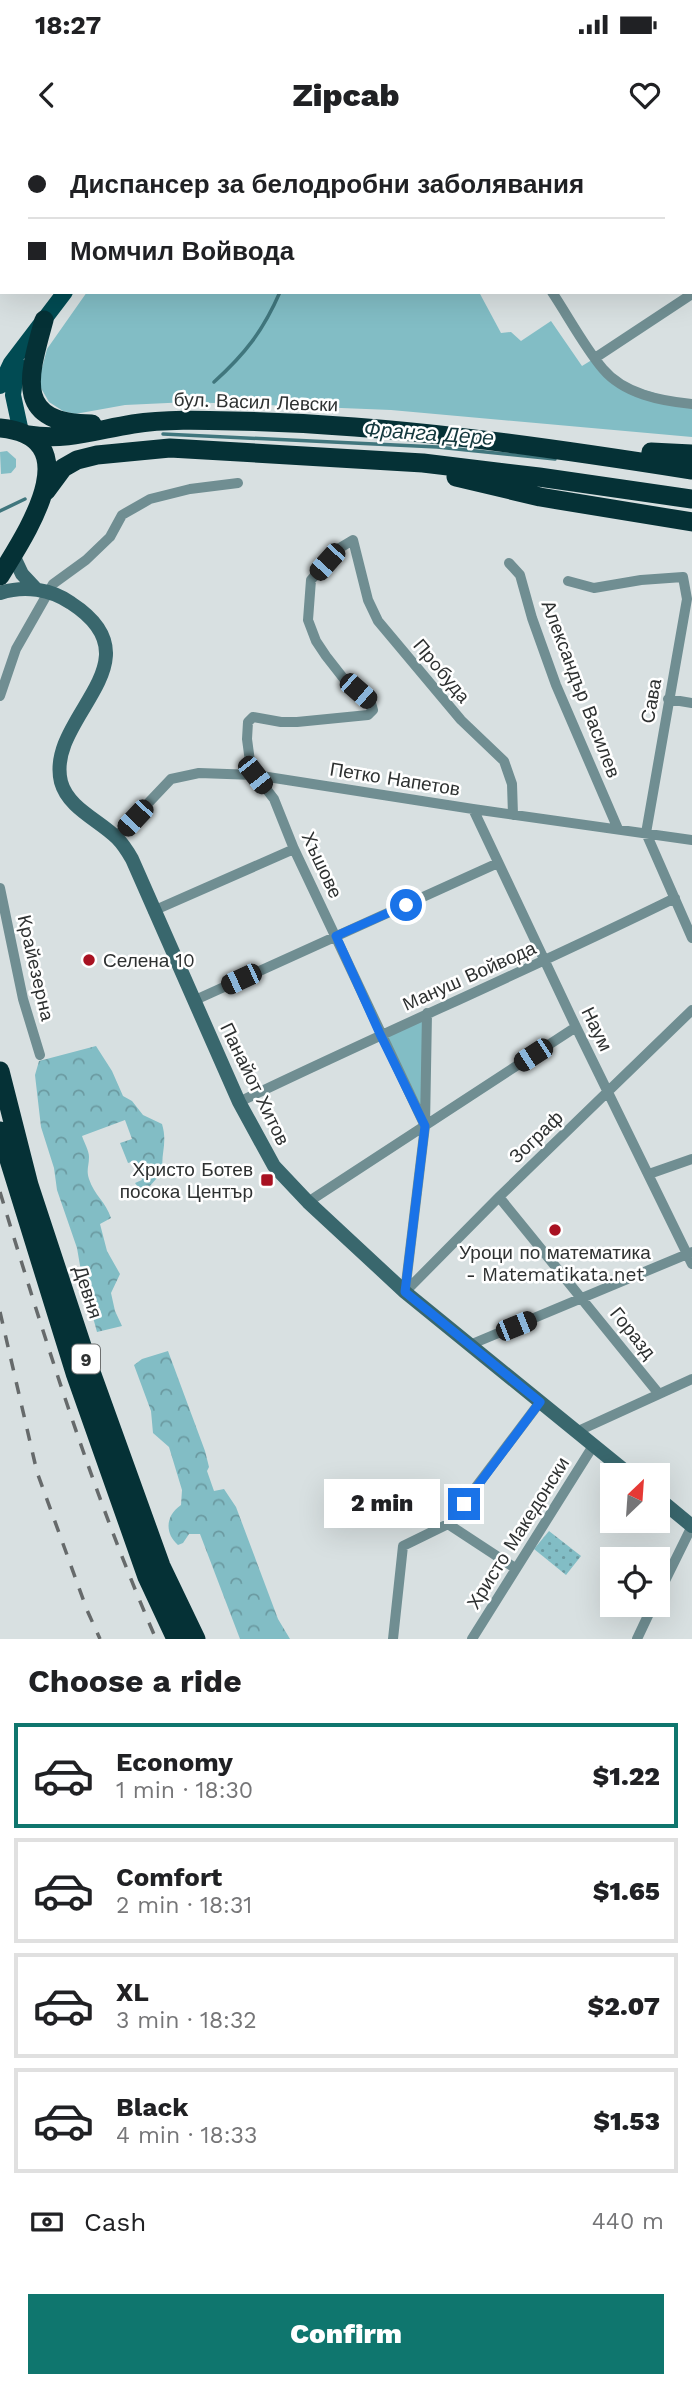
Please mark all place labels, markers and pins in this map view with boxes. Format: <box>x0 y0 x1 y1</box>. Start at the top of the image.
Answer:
place label: Селена 10 <box>103 949 195 972</box>
marker: Селена 10 <box>81 952 97 968</box>
place label: Христо Ботев посока Център <box>120 1158 253 1203</box>
marker: Христо Ботев посока Център <box>259 1172 275 1188</box>
marker: Уроци по математика - Matematikata.net <box>547 1222 563 1238</box>
place label: Уроци по математика - Matematikata.net <box>459 1241 651 1286</box>

